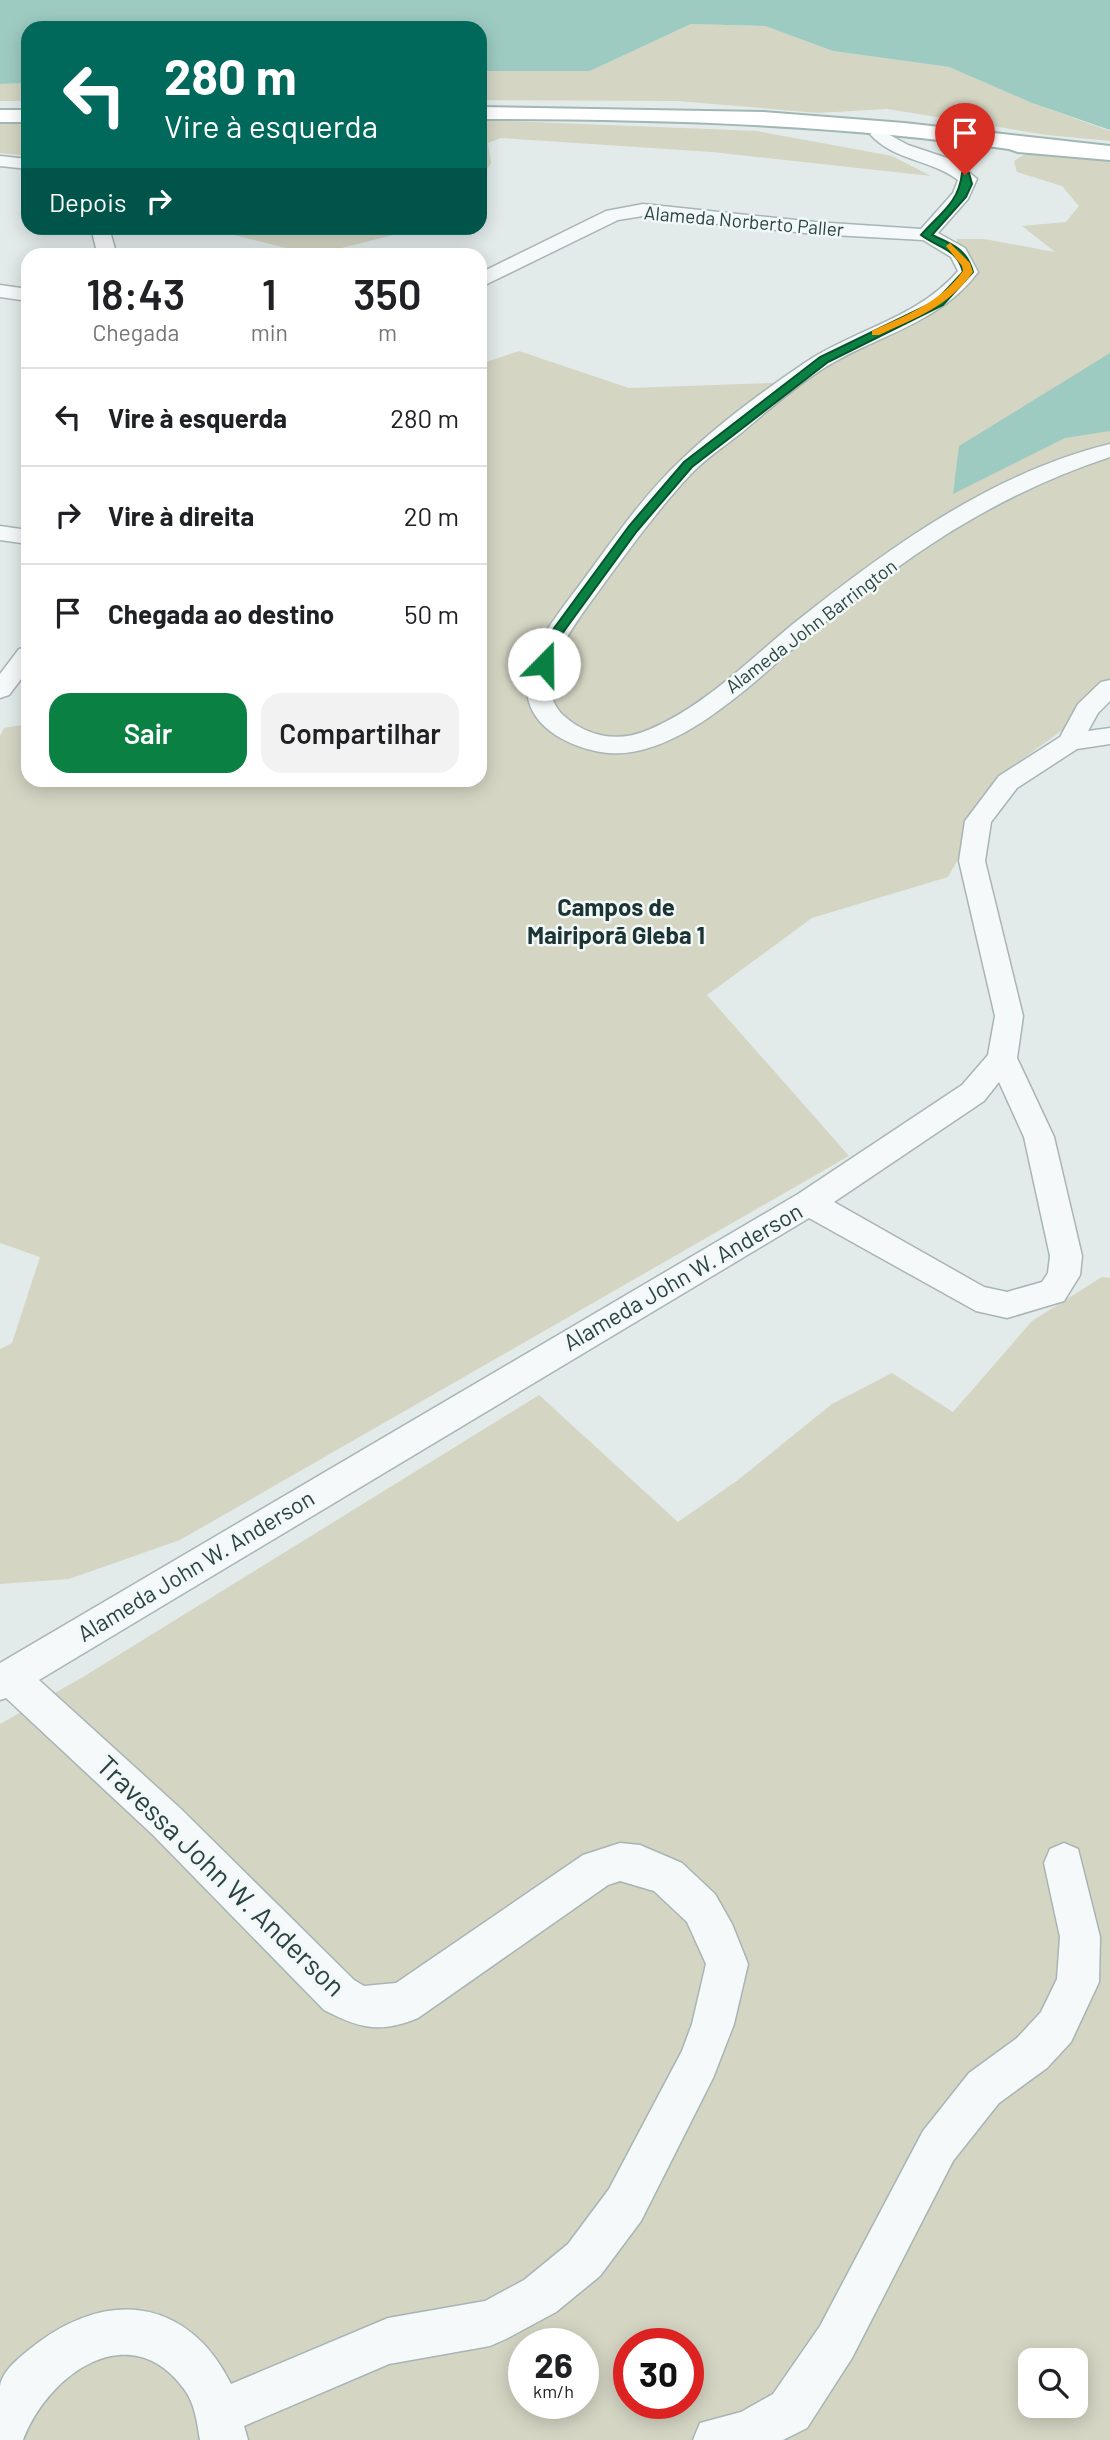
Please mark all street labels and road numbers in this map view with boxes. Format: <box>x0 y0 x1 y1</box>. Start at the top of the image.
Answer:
street label: Alameda Norberto Paller <box>643 200 845 241</box>
street label: Alameda John Barrington <box>720 554 901 698</box>
street label: Alameda John W. Anderson <box>558 1196 807 1356</box>
street label: Alameda John W. Anderson <box>72 1483 319 1647</box>
street label: Travessa John W. Anderson <box>90 1748 353 2003</box>

